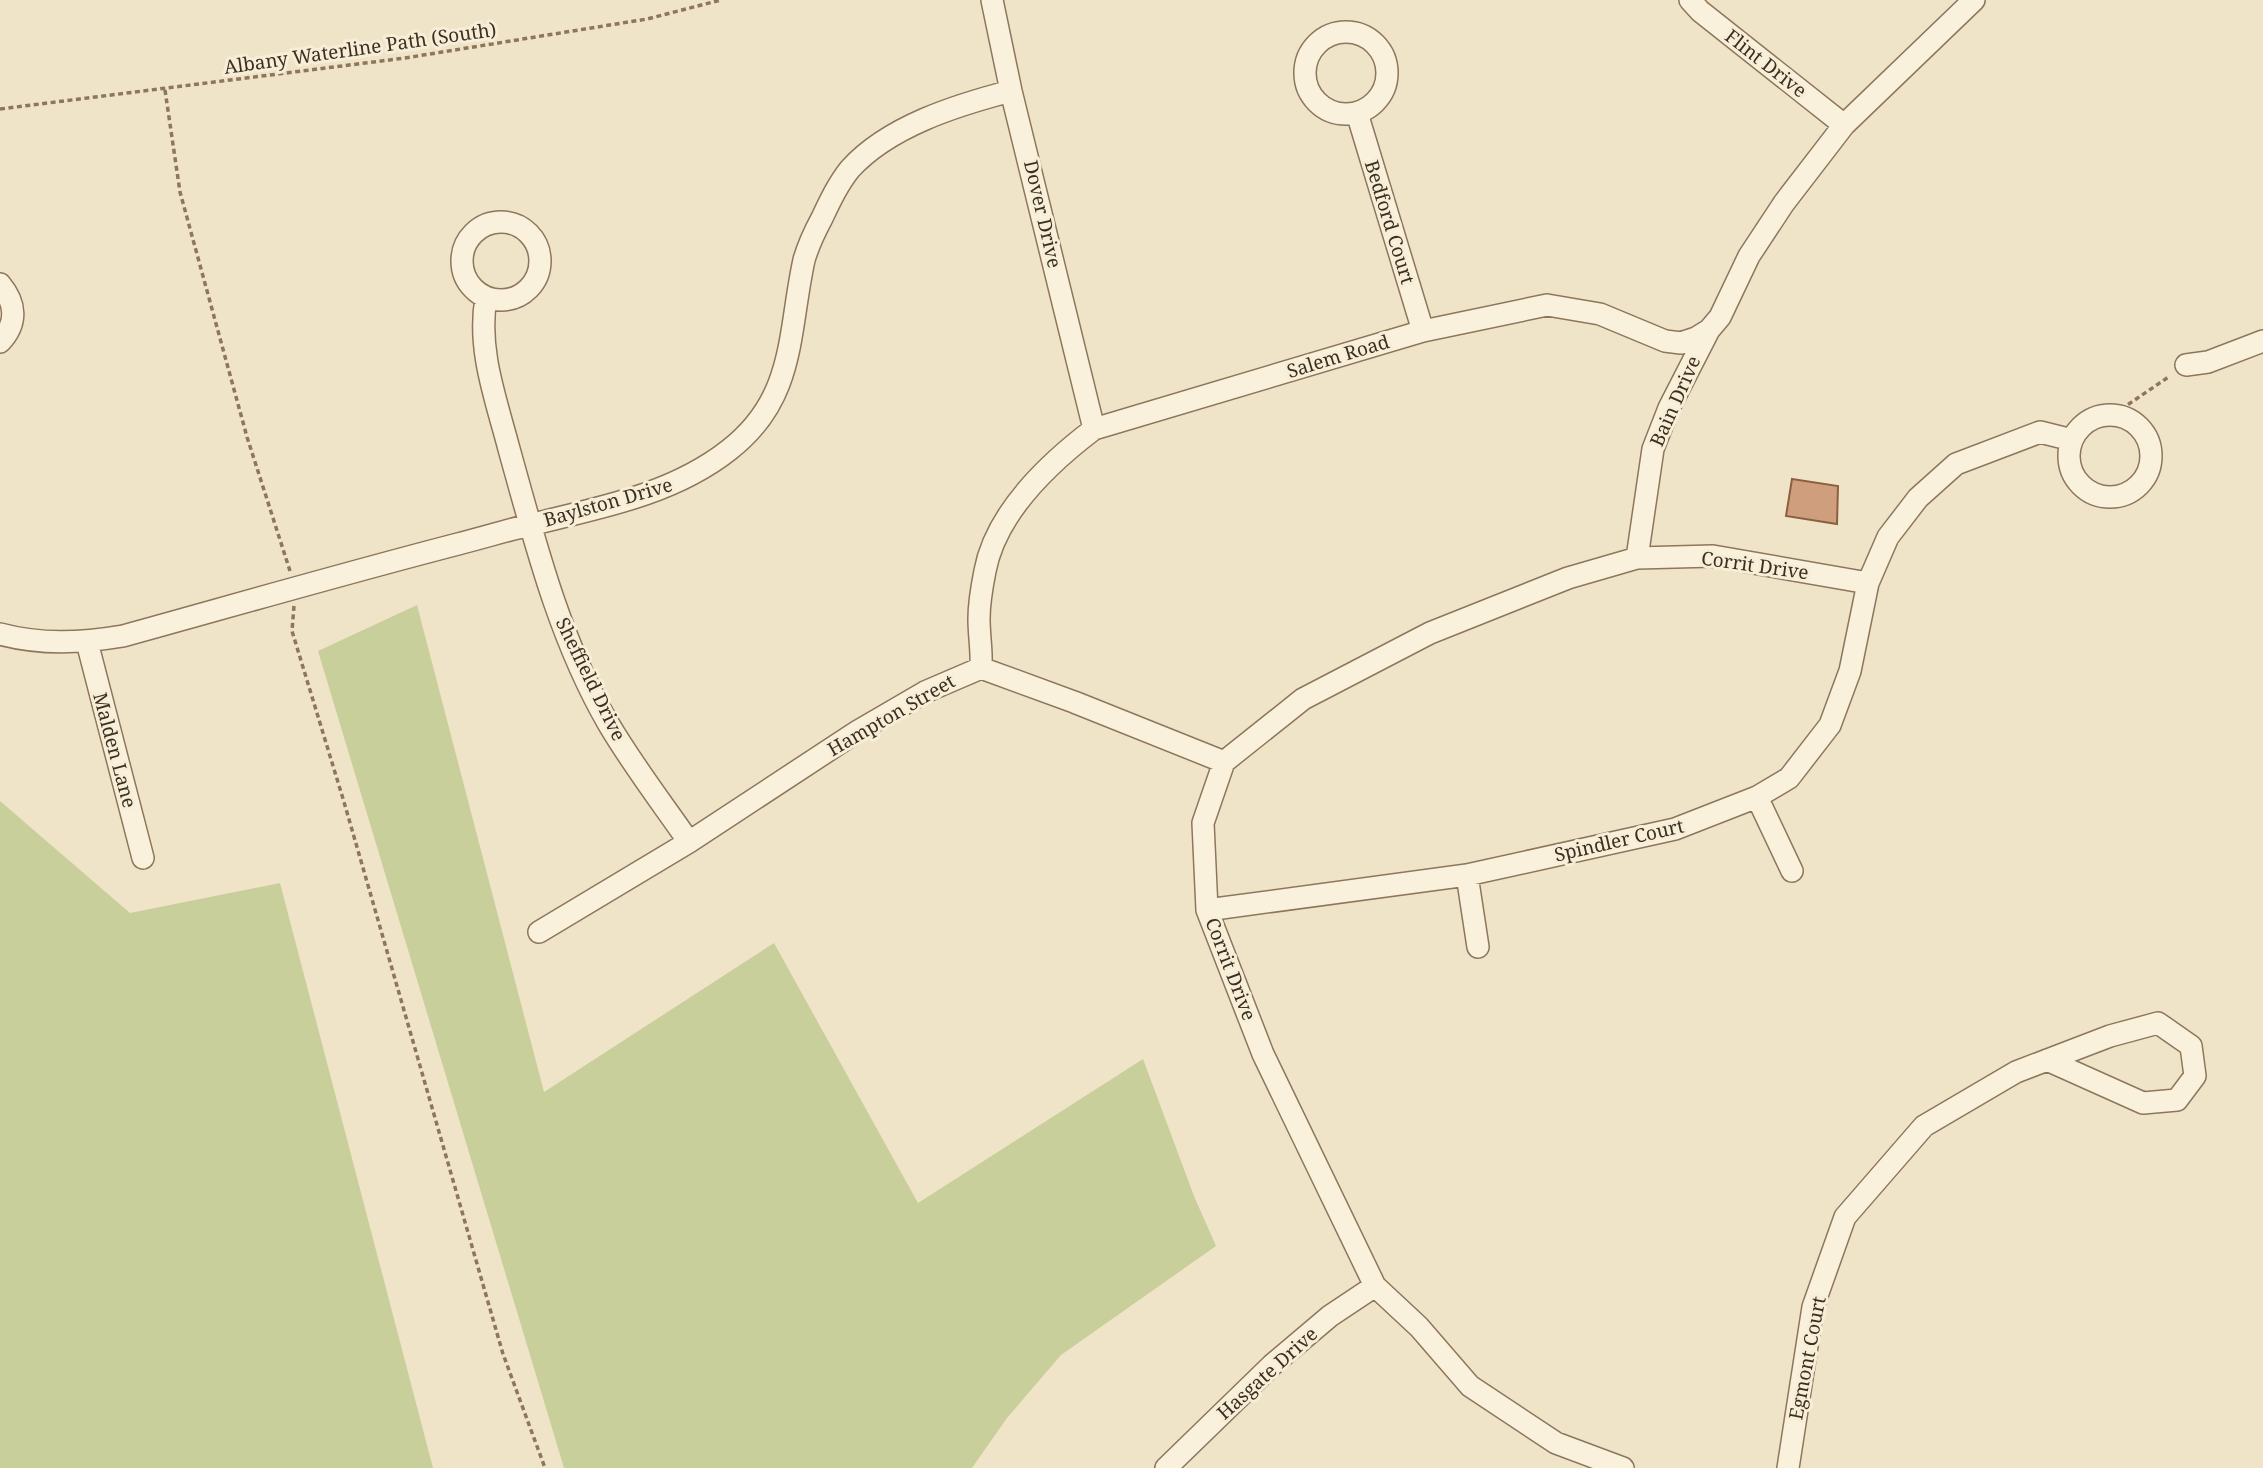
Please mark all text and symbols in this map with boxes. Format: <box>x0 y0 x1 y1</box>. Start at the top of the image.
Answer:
street label: Albany Waterline Path (South) <box>222 16 498 80</box>
street label: Flint Drive <box>1720 23 1812 103</box>
street label: Bedford Court <box>1359 157 1421 287</box>
street label: Dover Drive <box>1018 158 1068 270</box>
street label: Salem Road <box>1284 328 1393 384</box>
street label: Bain Drive <box>1644 352 1706 450</box>
street label: Baylston Drive <box>541 471 675 533</box>
street label: Corrit Drive <box>1700 545 1810 585</box>
street label: Sheffield Drive <box>550 613 632 745</box>
street label: Hampton Street <box>822 668 960 762</box>
street label: Malden Lane <box>87 689 143 811</box>
street label: Spindler Court <box>1552 812 1687 868</box>
street label: Corrit Drive <box>1199 914 1263 1024</box>
street label: Egmont Court <box>1782 1294 1832 1422</box>
street label: Hasgate Drive <box>1211 1321 1323 1425</box>

